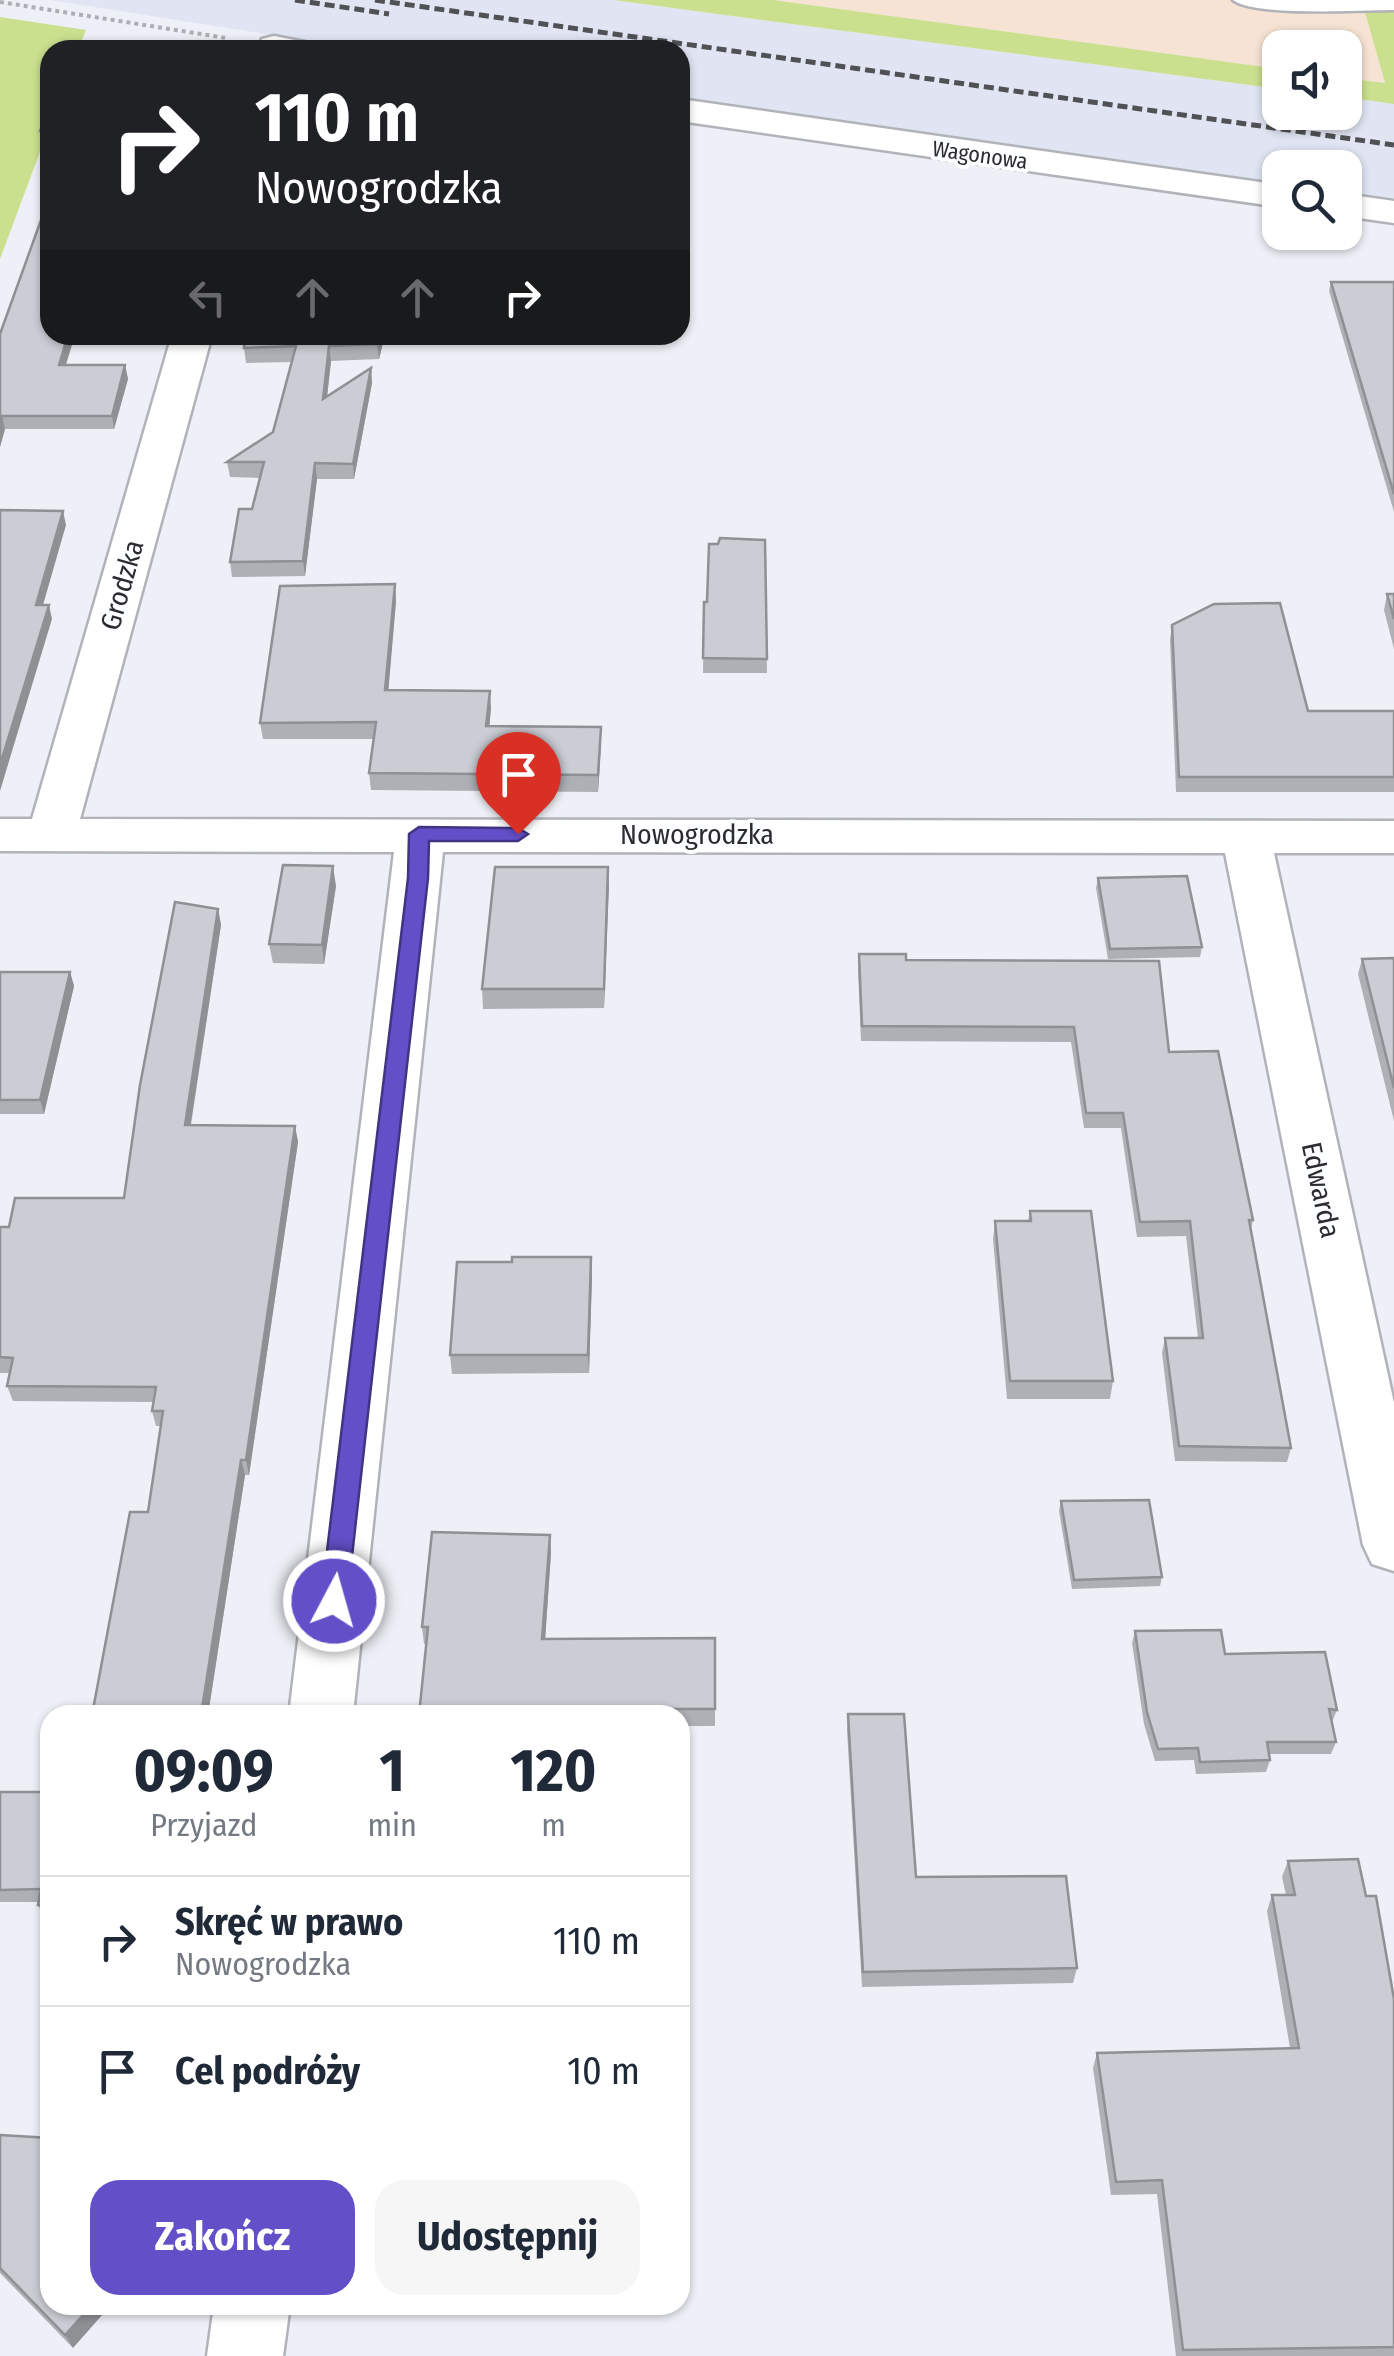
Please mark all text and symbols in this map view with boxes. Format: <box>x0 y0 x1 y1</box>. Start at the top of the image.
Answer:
map controls <box>1262 30 1362 250</box>
button: sound <box>1262 30 1362 130</box>
text: 110 m <box>255 76 419 160</box>
icon: right <box>90 80 220 210</box>
street label: Wagonowa <box>931 135 1029 175</box>
button: search <box>1262 150 1362 250</box>
text: Nowogrodzka <box>255 161 503 215</box>
icon: left <box>180 270 235 325</box>
icon: ahead <box>285 270 340 325</box>
icon: ahead <box>390 270 445 325</box>
icon: right <box>495 270 550 325</box>
street label: Grodzka <box>93 536 151 634</box>
pin <box>476 732 561 835</box>
icon: arrive <box>491 747 546 802</box>
street label: Nowogrodzka <box>620 818 774 851</box>
street label: Edwarda <box>1295 1139 1347 1241</box>
position arrow <box>282 1549 386 1653</box>
text: 09:09 <box>134 1735 274 1807</box>
text: 1 <box>380 1735 405 1807</box>
text: 120 <box>511 1735 596 1807</box>
text: Przyjazd <box>150 1806 257 1844</box>
text: min <box>367 1806 417 1844</box>
text: m <box>541 1806 566 1844</box>
text: Skręć w prawo <box>175 1899 403 1945</box>
icon: right <box>90 1914 145 1969</box>
text: 110 m <box>553 1918 640 1964</box>
text: Nowogrodzka <box>175 1945 351 1983</box>
icon: arrive <box>90 2044 145 2099</box>
text: Cel podróży <box>175 2048 360 2094</box>
text: 10 m <box>567 2048 640 2094</box>
button: Zakończ <box>90 2180 355 2295</box>
button: Udostępnij <box>375 2180 640 2295</box>

